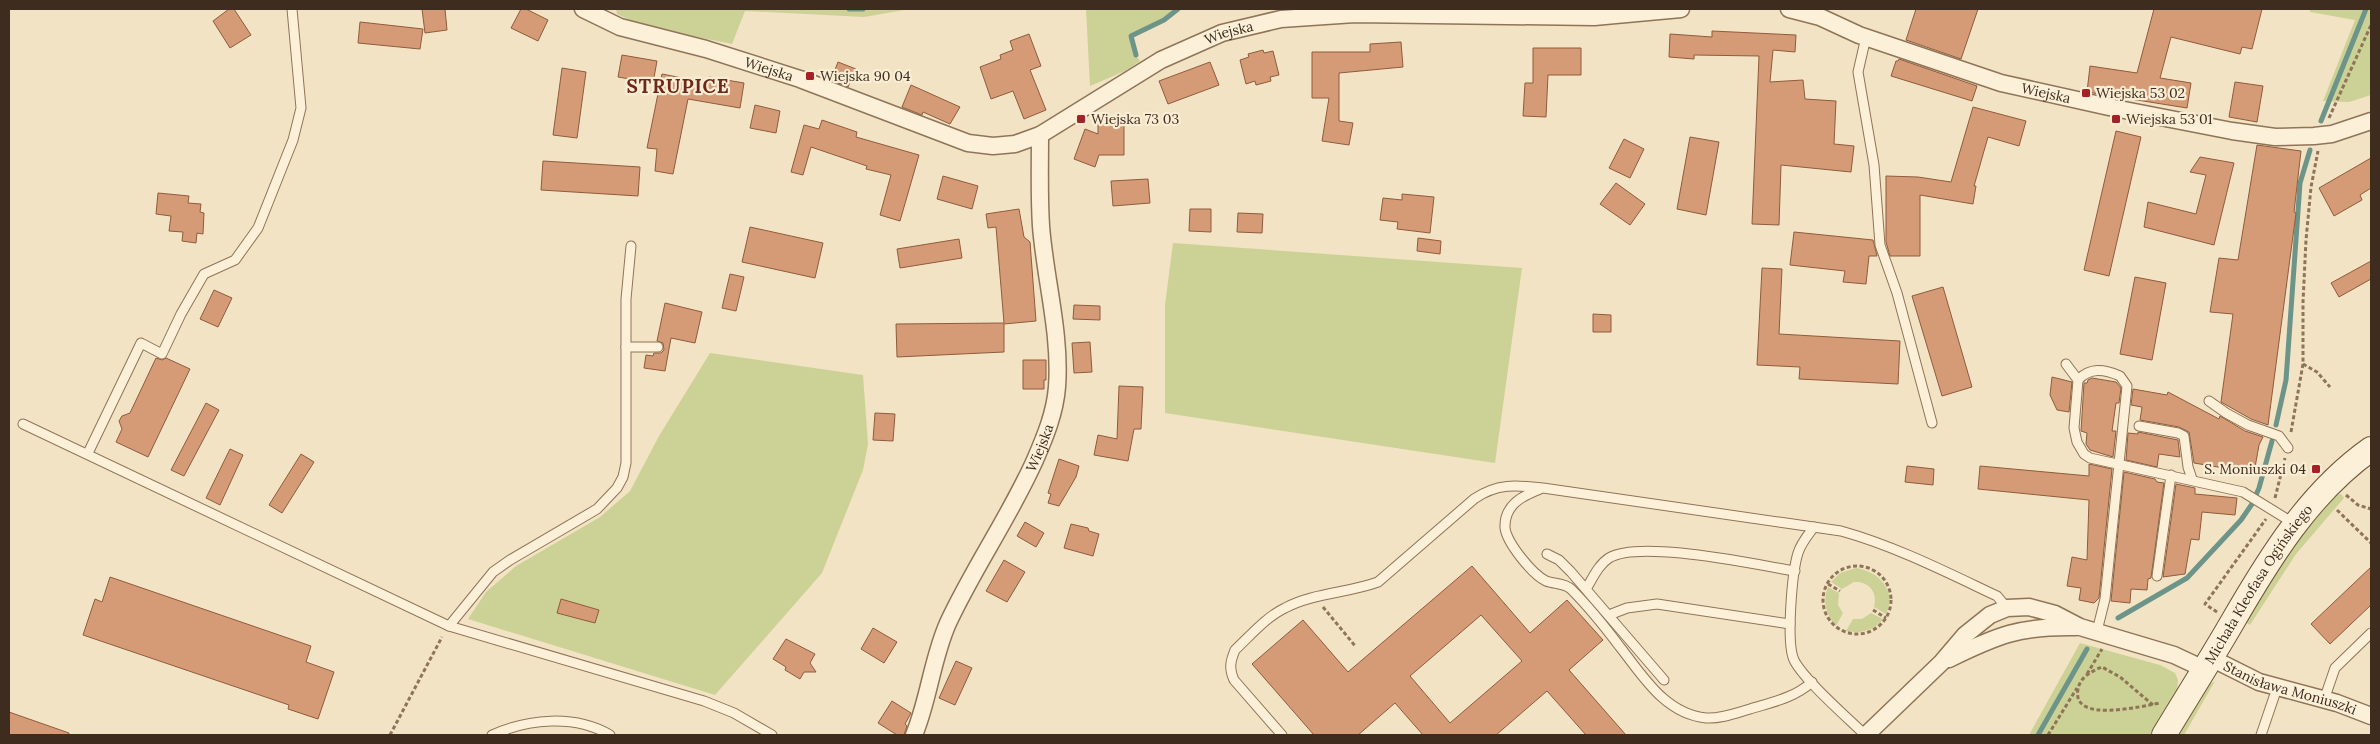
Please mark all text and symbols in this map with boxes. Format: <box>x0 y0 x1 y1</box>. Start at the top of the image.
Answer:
street label: Wiejska <box>1202 17 1255 49</box>
street label: Wiejska <box>742 53 796 85</box>
place label: Wiejska 90 04 <box>820 67 911 85</box>
marker: Wiejska 90 04 <box>804 70 816 82</box>
district label: STRUPICE <box>626 74 730 98</box>
street label: Wiejska <box>2020 79 2072 107</box>
place label: Wiejska 53 02 <box>2096 84 2185 102</box>
marker: Wiejska 53 02 <box>2080 87 2092 99</box>
place label: Wiejska 73 03 <box>1091 110 1179 128</box>
place label: Wiejska 53 01 <box>2126 110 2213 128</box>
marker: Wiejska 73 03 <box>1075 113 1087 125</box>
marker: Wiejska 53 01 <box>2110 113 2122 125</box>
street label: Wiejska <box>1022 422 1058 475</box>
place label: S. Moniuszki 04 <box>2204 460 2306 478</box>
marker: S. Moniuszki 04 <box>2310 463 2322 475</box>
street label: Michała Kleofasa Ogińskiego <box>2201 501 2316 667</box>
street label: Stanisława Moniuszki <box>2221 657 2359 719</box>

